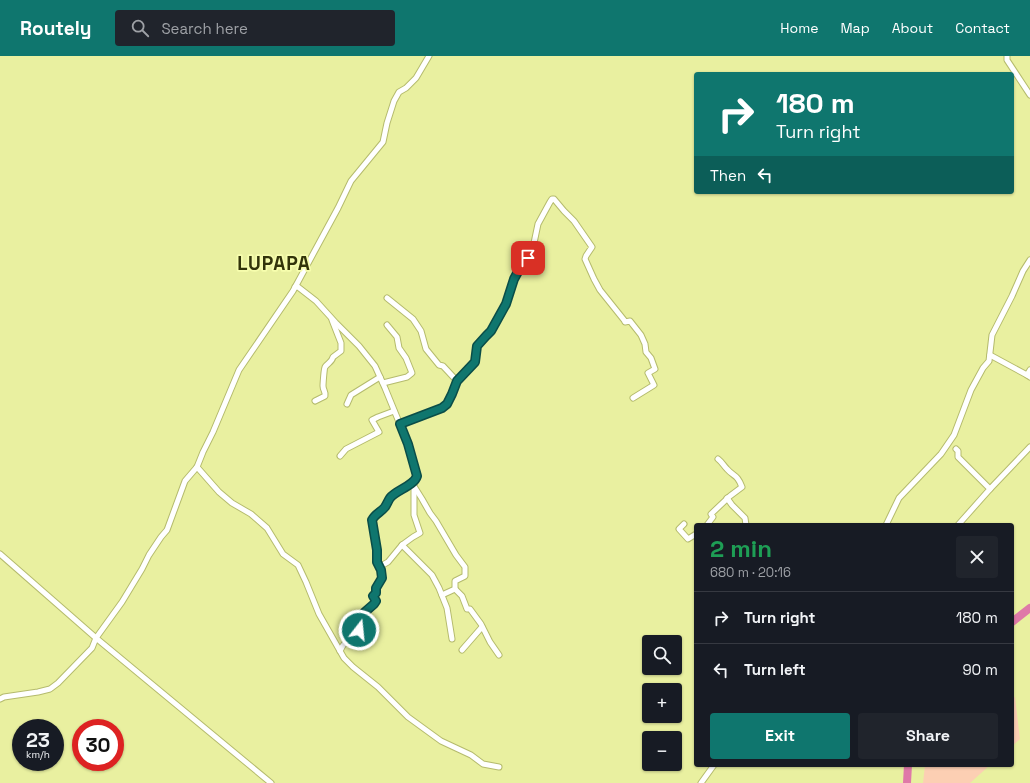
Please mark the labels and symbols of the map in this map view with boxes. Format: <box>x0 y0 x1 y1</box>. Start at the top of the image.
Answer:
pin <box>511 241 545 275</box>
district label: LUPAPA <box>237 251 311 276</box>
position arrow <box>338 609 380 651</box>
speed limit sign: 30 <box>72 719 124 771</box>

